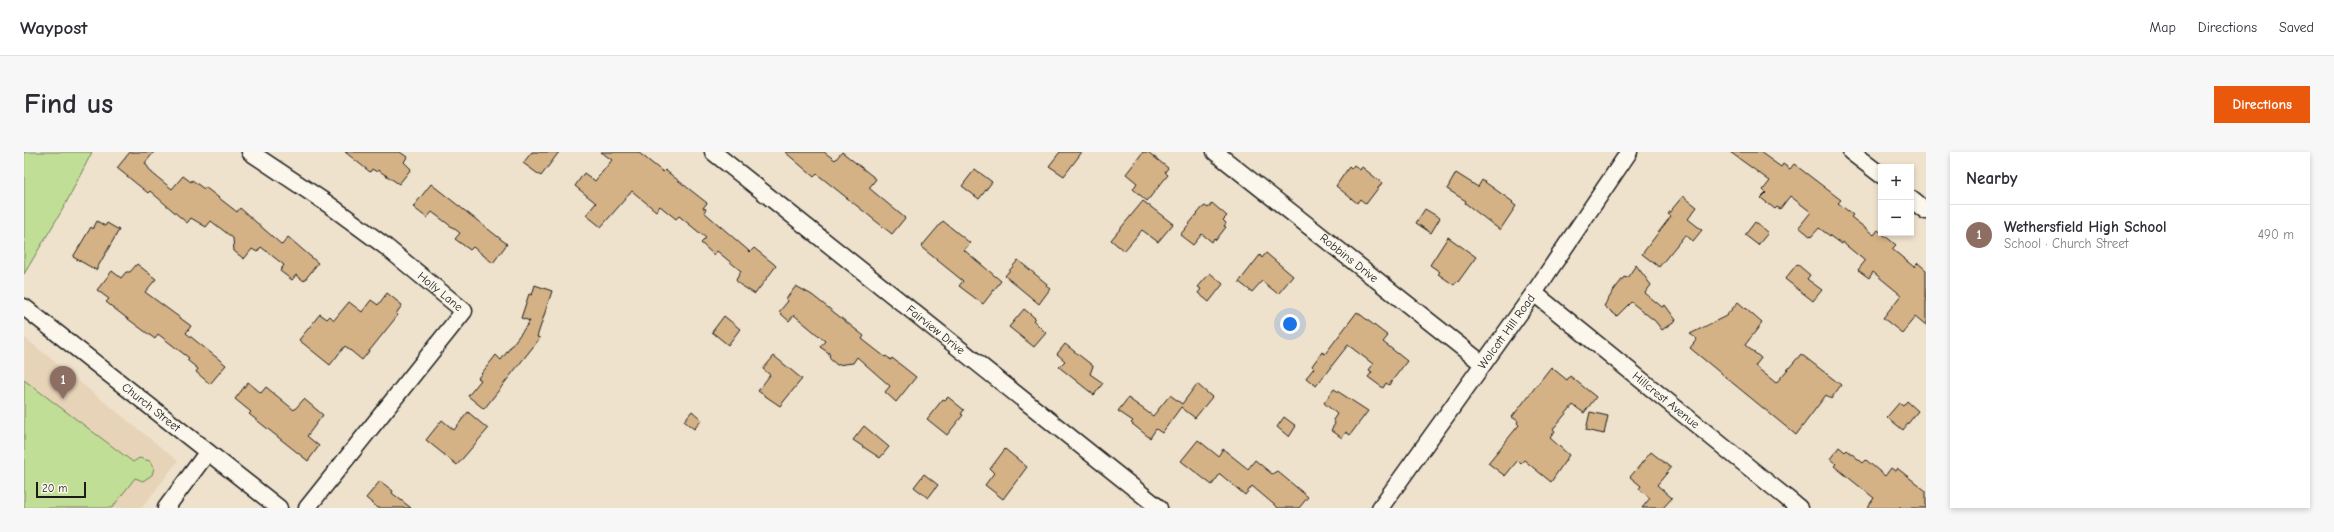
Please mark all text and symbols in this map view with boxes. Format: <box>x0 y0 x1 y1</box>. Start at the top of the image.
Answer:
text: Waypost <box>20 17 88 39</box>
text: Map <box>2149 19 2176 36</box>
text: Directions <box>2198 19 2257 36</box>
text: Saved <box>2279 19 2314 36</box>
button: Directions <box>2214 86 2310 123</box>
text: Find us <box>24 88 113 120</box>
map controls <box>1878 164 1914 236</box>
button: + <box>1878 164 1914 200</box>
text: Nearby <box>1966 169 2017 188</box>
button: − <box>1878 200 1914 236</box>
text: Wethersfield High School <box>2004 218 2167 236</box>
text: 1 <box>1976 227 1982 242</box>
text: 490 m <box>2258 227 2294 242</box>
street label: Robbins Drive <box>1317 231 1381 285</box>
text: School · Church Street <box>2004 236 2128 251</box>
street label: Holly Lane <box>415 269 466 314</box>
street label: Wolcott Hill Road <box>1475 292 1538 372</box>
street label: Fairview Drive <box>904 302 968 357</box>
your location <box>1280 314 1300 334</box>
pin: 1 <box>50 366 76 399</box>
street label: Hillcrest Avenue <box>1630 369 1702 431</box>
street label: Church Street <box>119 380 184 435</box>
scale bar <box>36 480 86 499</box>
text: 20 m <box>42 482 67 495</box>

